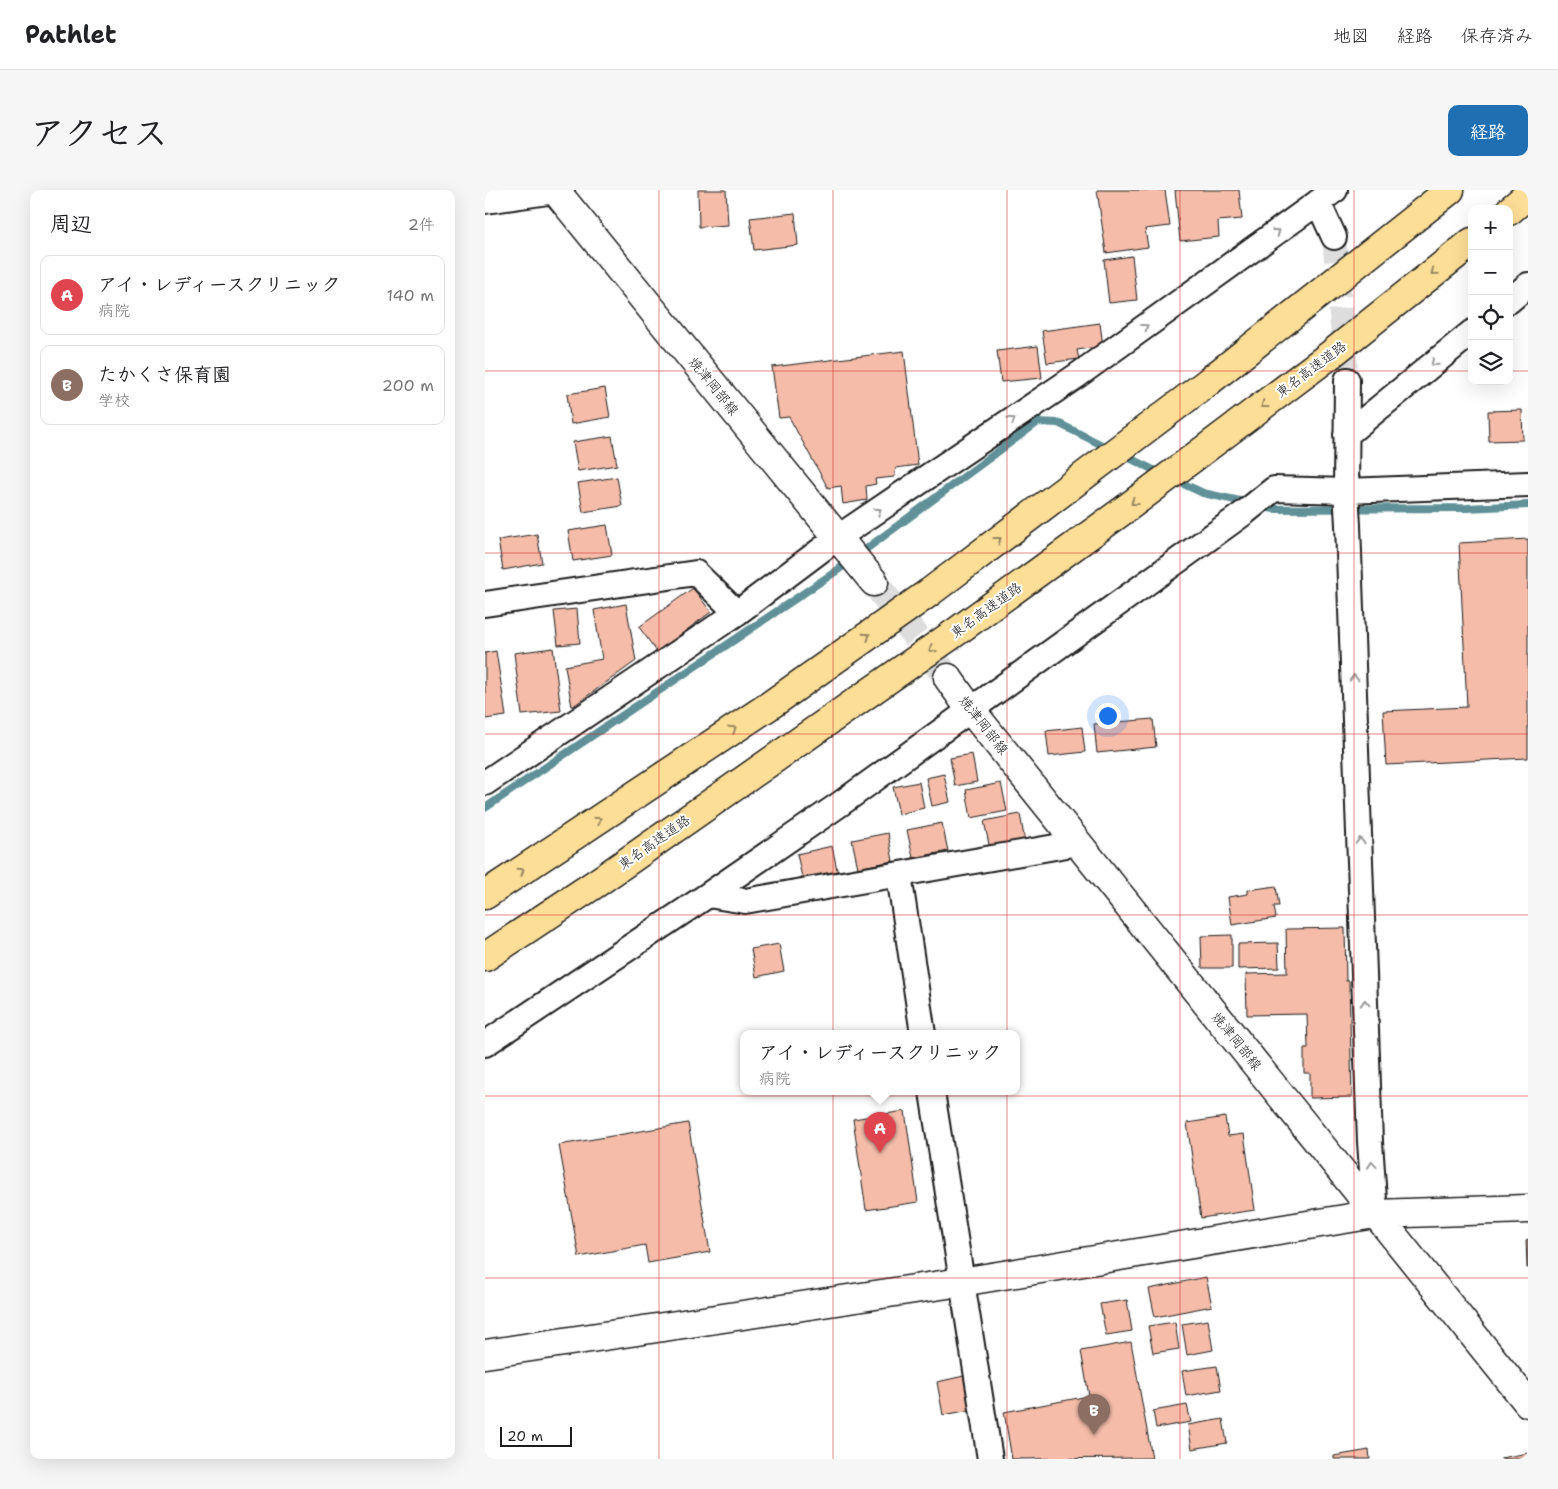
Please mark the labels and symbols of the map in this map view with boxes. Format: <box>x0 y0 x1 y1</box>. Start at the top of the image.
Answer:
one-way arrow <box>1271 229 1281 238</box>
one-way arrow <box>1431 267 1440 275</box>
one-way arrow <box>1140 324 1149 333</box>
street label: 東名高速道路 <box>1272 337 1350 401</box>
street label: 焼津岡部線 <box>685 353 743 419</box>
one-way arrow <box>1431 357 1440 365</box>
one-way arrow <box>1261 399 1270 407</box>
one-way arrow <box>1006 417 1016 426</box>
one-way arrow <box>1130 496 1140 505</box>
one-way arrow <box>872 508 881 517</box>
one-way arrow <box>992 538 1001 546</box>
street label: 東名高速道路 <box>947 578 1025 642</box>
one-way arrow <box>861 633 870 642</box>
one-way arrow <box>928 643 938 652</box>
one-way arrow <box>1349 674 1359 682</box>
street label: 焼津岡部線 <box>955 692 1013 758</box>
your location <box>1095 703 1121 729</box>
one-way arrow <box>728 726 737 735</box>
street label: 東名高速道路 <box>614 811 694 873</box>
one-way arrow <box>593 816 602 826</box>
one-way arrow <box>1354 836 1365 844</box>
one-way arrow <box>516 868 525 877</box>
one-way arrow <box>1360 999 1371 1007</box>
street label: 焼津岡部線 <box>1208 1008 1266 1074</box>
pin: A <box>864 1112 896 1153</box>
one-way arrow <box>1366 1161 1377 1169</box>
pin: B <box>1078 1394 1110 1435</box>
scale bar <box>500 1424 573 1447</box>

